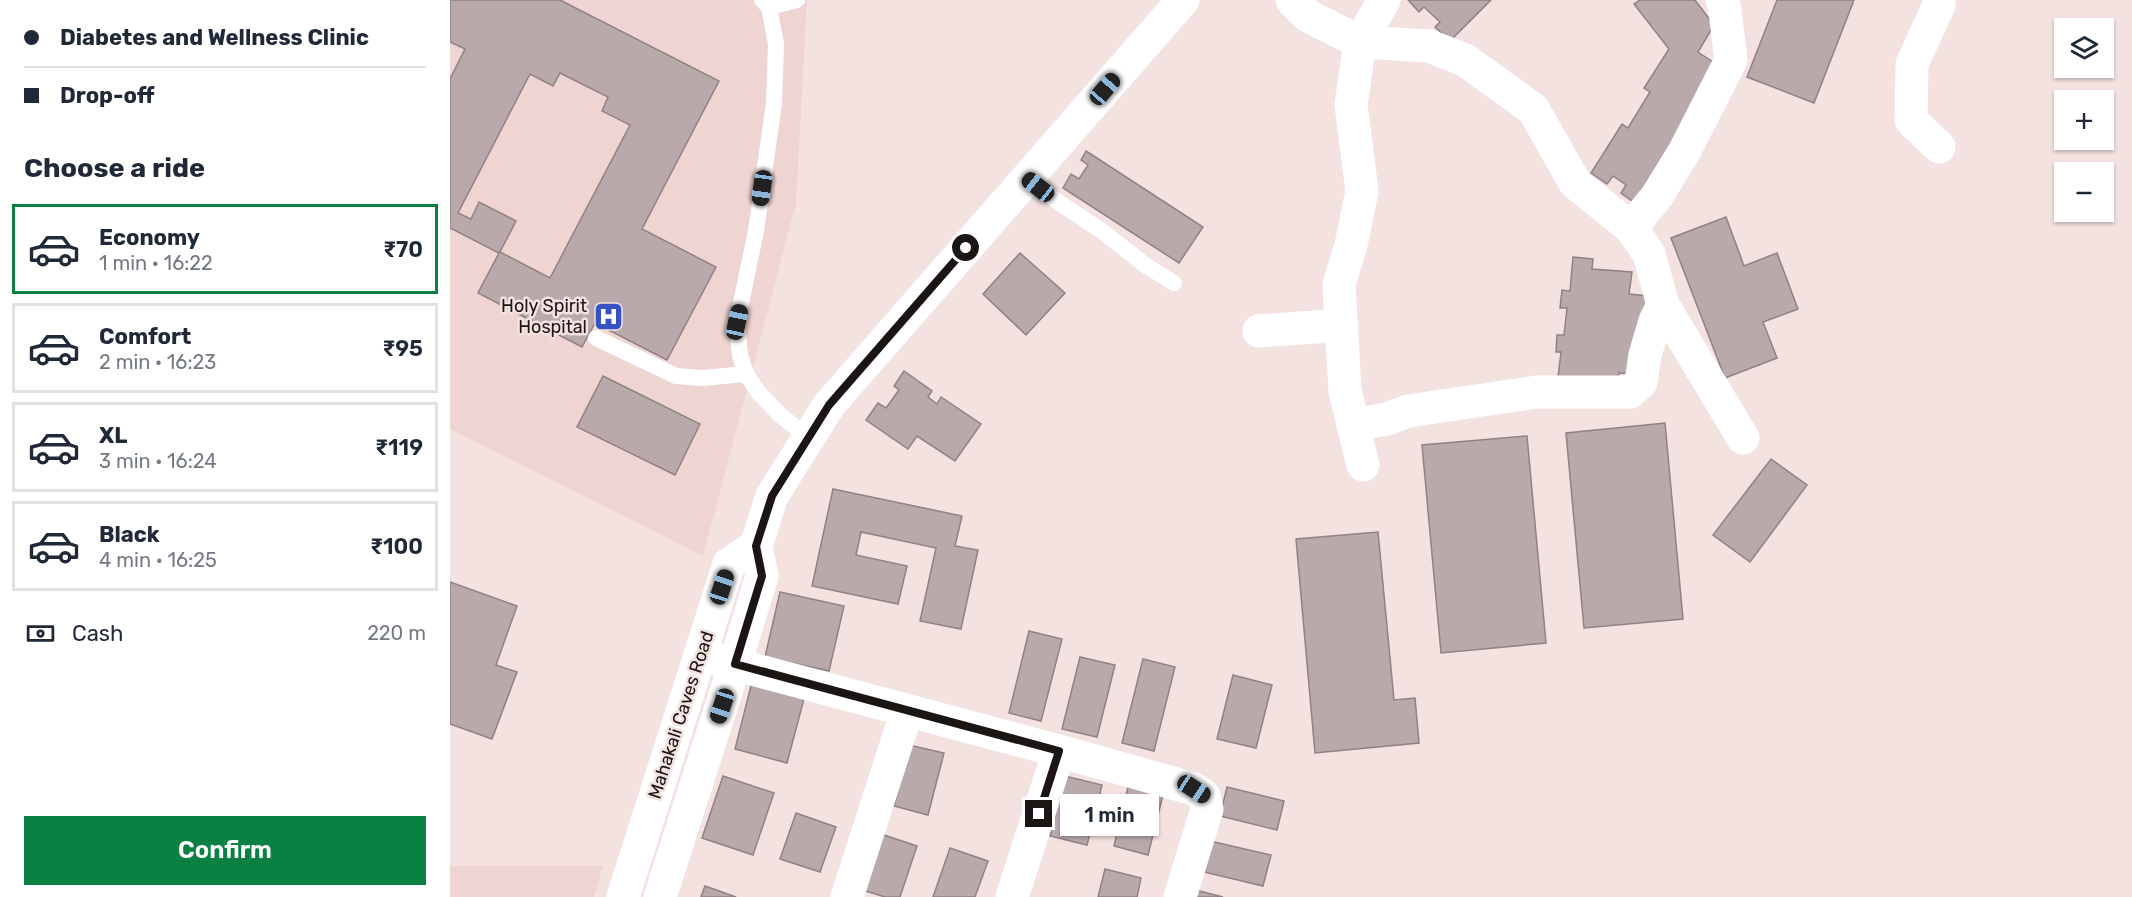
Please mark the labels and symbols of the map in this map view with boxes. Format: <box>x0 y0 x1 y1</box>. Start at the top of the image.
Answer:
car <box>1086 70 1124 108</box>
car <box>751 169 773 207</box>
car <box>1018 169 1058 205</box>
route start <box>952 234 979 261</box>
place label: Holy Spirit Hospital <box>501 295 587 338</box>
hospital icon: Holy Spirit Hospital <box>592 300 624 332</box>
car <box>724 303 750 341</box>
car <box>708 567 736 607</box>
street label: Mahakali Caves Road <box>643 628 719 802</box>
car <box>708 686 736 726</box>
car <box>1174 772 1214 806</box>
callout: 1 min <box>1060 793 1159 835</box>
route end <box>1025 800 1052 827</box>

